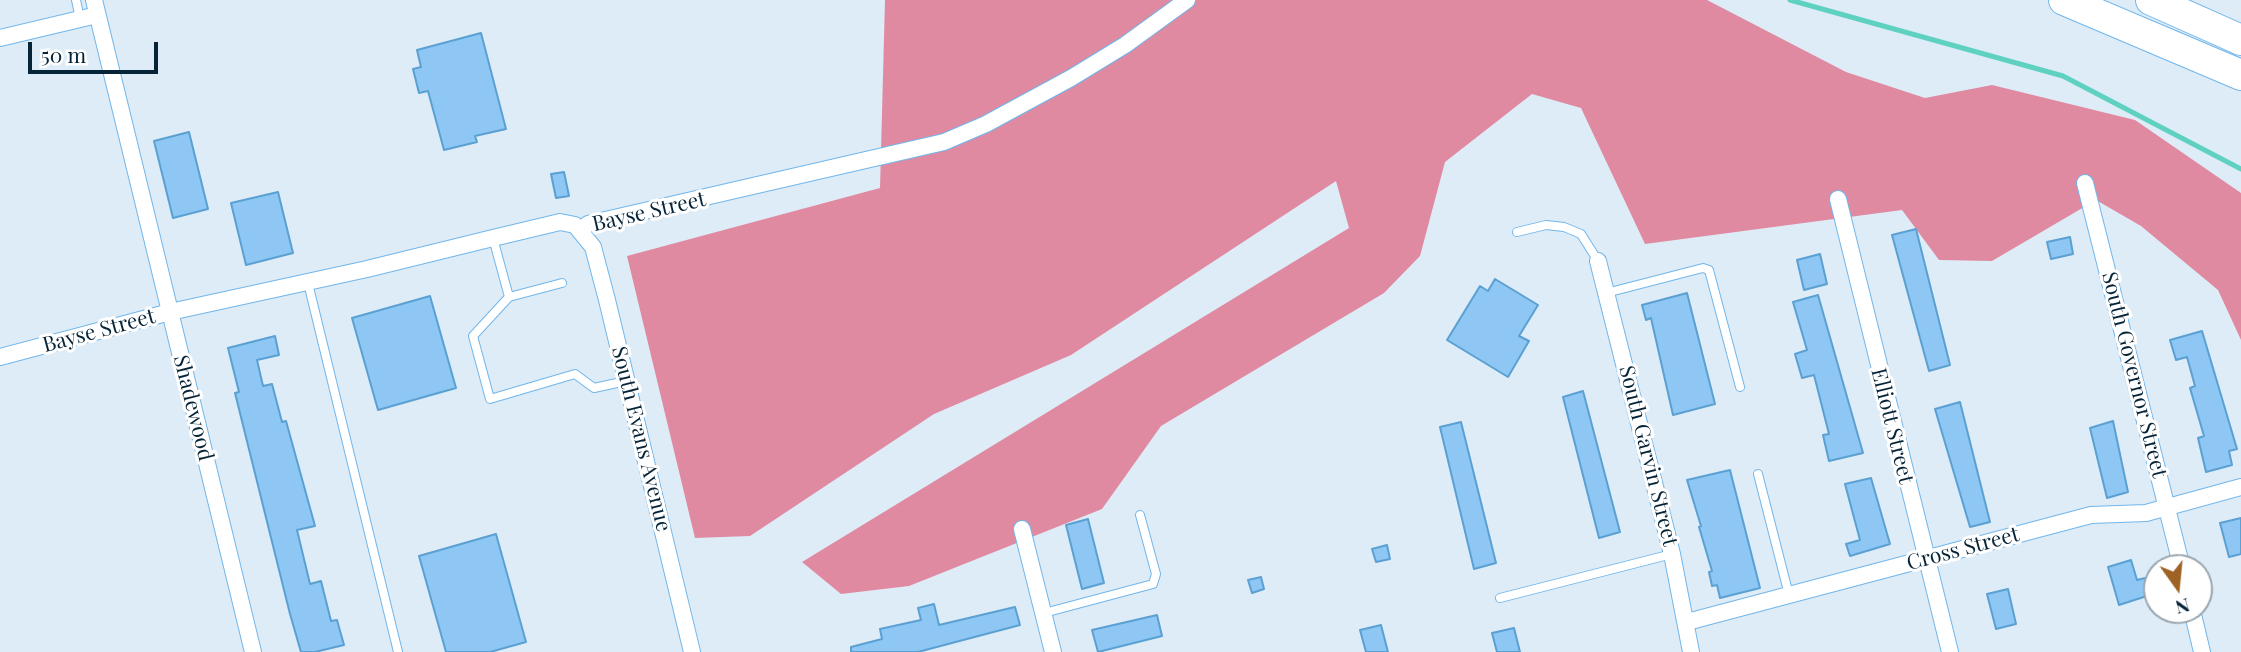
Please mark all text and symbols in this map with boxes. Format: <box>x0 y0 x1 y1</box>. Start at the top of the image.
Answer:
scale bar <box>32 28 161 72</box>
text: 50 m <box>41 40 86 68</box>
street label: Bayse Street <box>590 187 708 237</box>
street label: South Governor Street <box>2096 269 2172 481</box>
street label: Bayse Street <box>40 304 158 358</box>
street label: South Evans Avenue <box>606 344 676 534</box>
street label: Shadewood <box>168 353 218 463</box>
street label: South Garvin Street <box>1613 363 1683 549</box>
street label: Elliott Street <box>1865 366 1919 486</box>
street label: Cross Street <box>1904 522 2022 576</box>
north arrow <box>2143 554 2213 624</box>
text: N <box>2173 593 2193 622</box>

